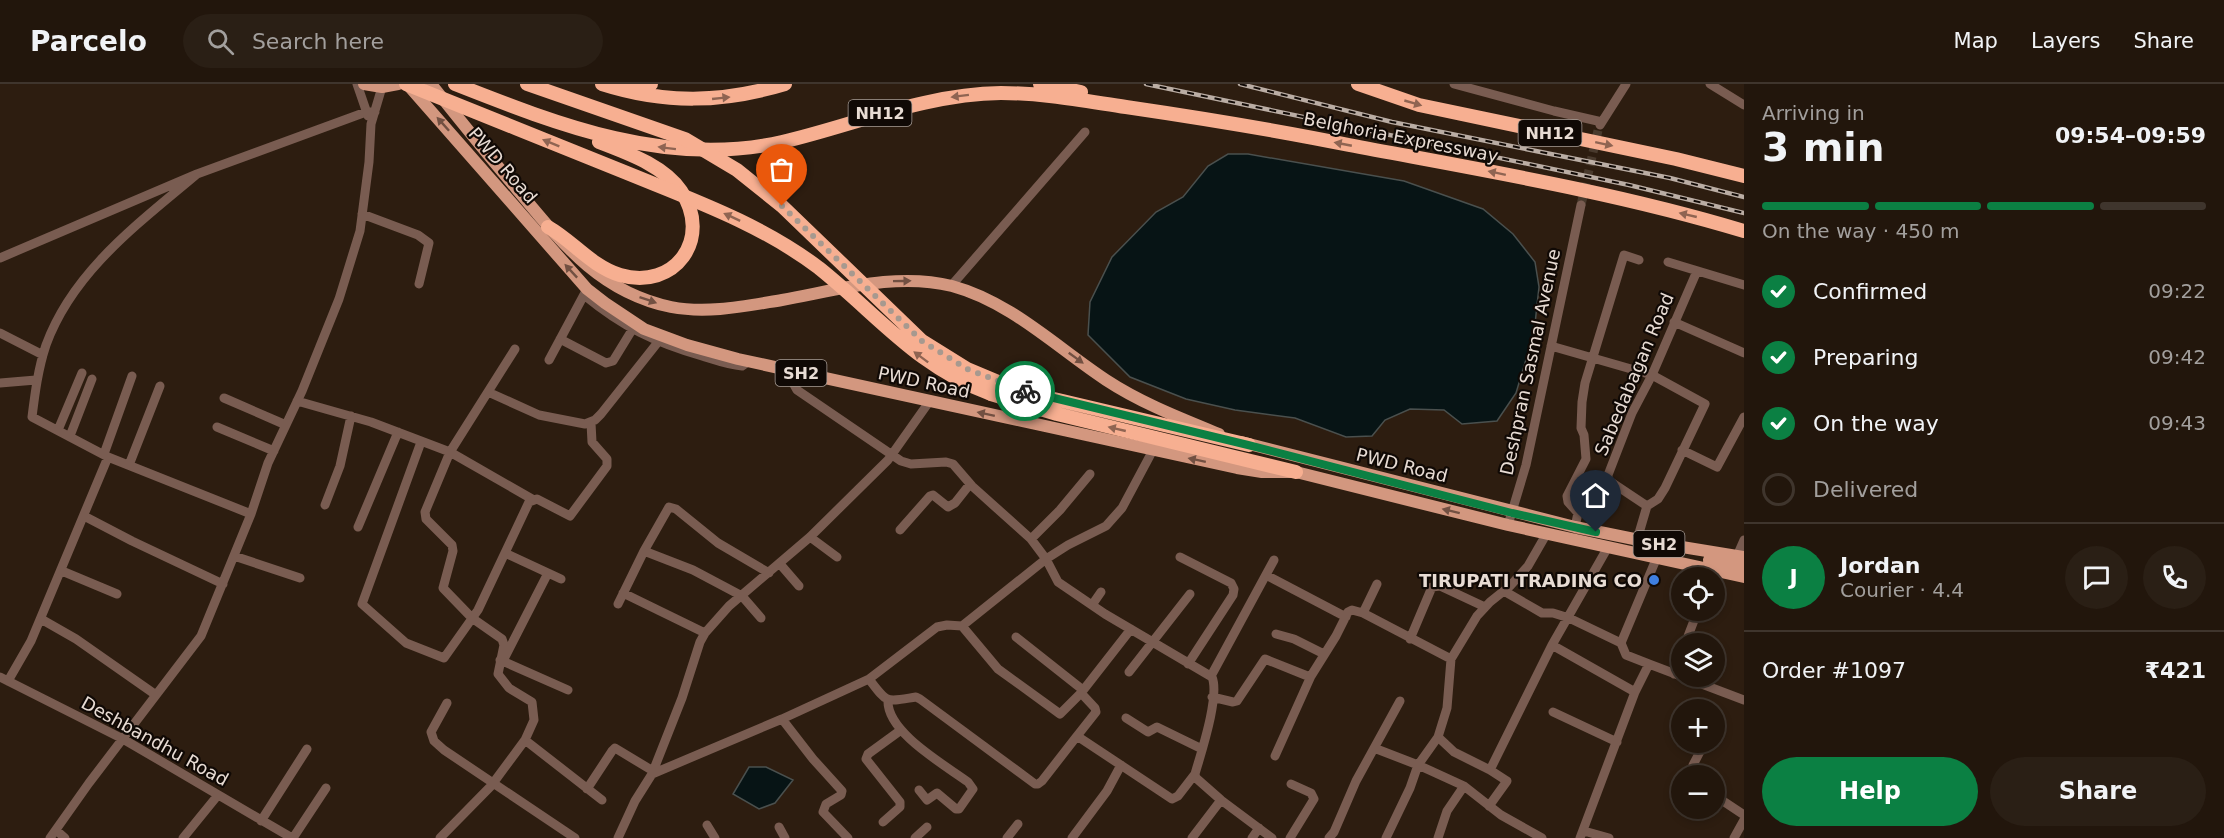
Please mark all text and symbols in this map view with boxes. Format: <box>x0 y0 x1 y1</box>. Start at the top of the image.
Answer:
search box <box>183 14 603 68</box>
text: Parcelo <box>30 25 147 58</box>
icon: search <box>204 25 237 58</box>
text: Search here <box>252 29 384 54</box>
text: Map <box>1954 29 1998 53</box>
text: Layers <box>2031 29 2100 53</box>
text: Share <box>2133 29 2194 53</box>
one-way arrow <box>950 92 969 101</box>
one-way arrow <box>712 93 731 103</box>
one-way arrow <box>1404 99 1422 108</box>
road number: NH12 <box>848 100 912 126</box>
text: Arriving in <box>1762 101 1865 125</box>
street label: Belghoria Expressway <box>1302 108 1501 166</box>
one-way arrow <box>436 116 450 131</box>
road number: NH12 <box>1518 120 1582 146</box>
street label: PWD Road <box>464 123 542 207</box>
text: 09:54–09:59 <box>2055 123 2206 148</box>
text: 3 min <box>1762 125 1884 170</box>
one-way arrow <box>542 138 560 147</box>
one-way arrow <box>1333 139 1352 148</box>
one-way arrow <box>1594 139 1613 149</box>
one-way arrow <box>657 143 676 153</box>
pin <box>756 144 807 206</box>
icon: bag <box>765 153 798 186</box>
one-way arrow <box>1488 168 1507 177</box>
one-way arrow <box>1678 209 1697 219</box>
one-way arrow <box>723 212 740 221</box>
text: On the way · 450 m <box>1762 219 1960 243</box>
street label: Deshpran Sasmal Avenue <box>1496 247 1564 477</box>
one-way arrow <box>564 264 578 278</box>
icon: check <box>1762 275 1795 308</box>
one-way arrow <box>893 276 912 286</box>
text: Confirmed <box>1813 279 1927 304</box>
text: 09:22 <box>2148 279 2206 303</box>
street label: Sabedabagan Road <box>1590 290 1678 458</box>
one-way arrow <box>639 296 657 305</box>
icon: check <box>1762 341 1795 374</box>
text: Preparing <box>1813 345 1919 370</box>
text: 09:42 <box>2148 345 2206 369</box>
one-way arrow <box>913 351 929 363</box>
one-way arrow <box>1069 352 1084 364</box>
road number: SH2 <box>776 360 826 386</box>
courier <box>995 361 1055 421</box>
street label: PWD Road <box>876 362 972 402</box>
icon: bike <box>1009 375 1042 408</box>
icon: check <box>1762 407 1795 440</box>
one-way arrow <box>976 409 995 418</box>
text: On the way <box>1813 411 1939 436</box>
text: 09:43 <box>2148 411 2206 435</box>
one-way arrow <box>1108 423 1126 433</box>
street label: PWD Road <box>1354 444 1450 486</box>
one-way arrow <box>1187 455 1206 464</box>
pin <box>1570 470 1621 532</box>
text: Delivered <box>1813 477 1918 502</box>
icon: home <box>1579 479 1612 512</box>
one-way arrow <box>1442 505 1460 515</box>
road number: SH2 <box>1634 531 1684 557</box>
button: chat <box>2065 546 2128 609</box>
button: phone <box>2143 546 2206 609</box>
text: Jordan <box>1840 553 1920 578</box>
text: J <box>1789 565 1798 590</box>
map controls <box>1671 567 1725 819</box>
button: locate <box>1671 567 1725 621</box>
place label: TIRUPATI TRADING CO <box>1419 570 1642 591</box>
marker: TIRUPATI TRADING CO <box>1647 573 1661 587</box>
text: Courier · 4.4 <box>1840 578 1964 602</box>
button: layers <box>1671 633 1725 687</box>
text: Order #1097 <box>1762 658 1906 683</box>
text: ₹421 <box>2145 658 2206 683</box>
street label: Deshbandhu Road <box>78 692 232 790</box>
button: + <box>1671 699 1725 753</box>
button: Help <box>1762 757 1978 826</box>
button: Share <box>1990 757 2206 826</box>
button: − <box>1671 765 1725 819</box>

